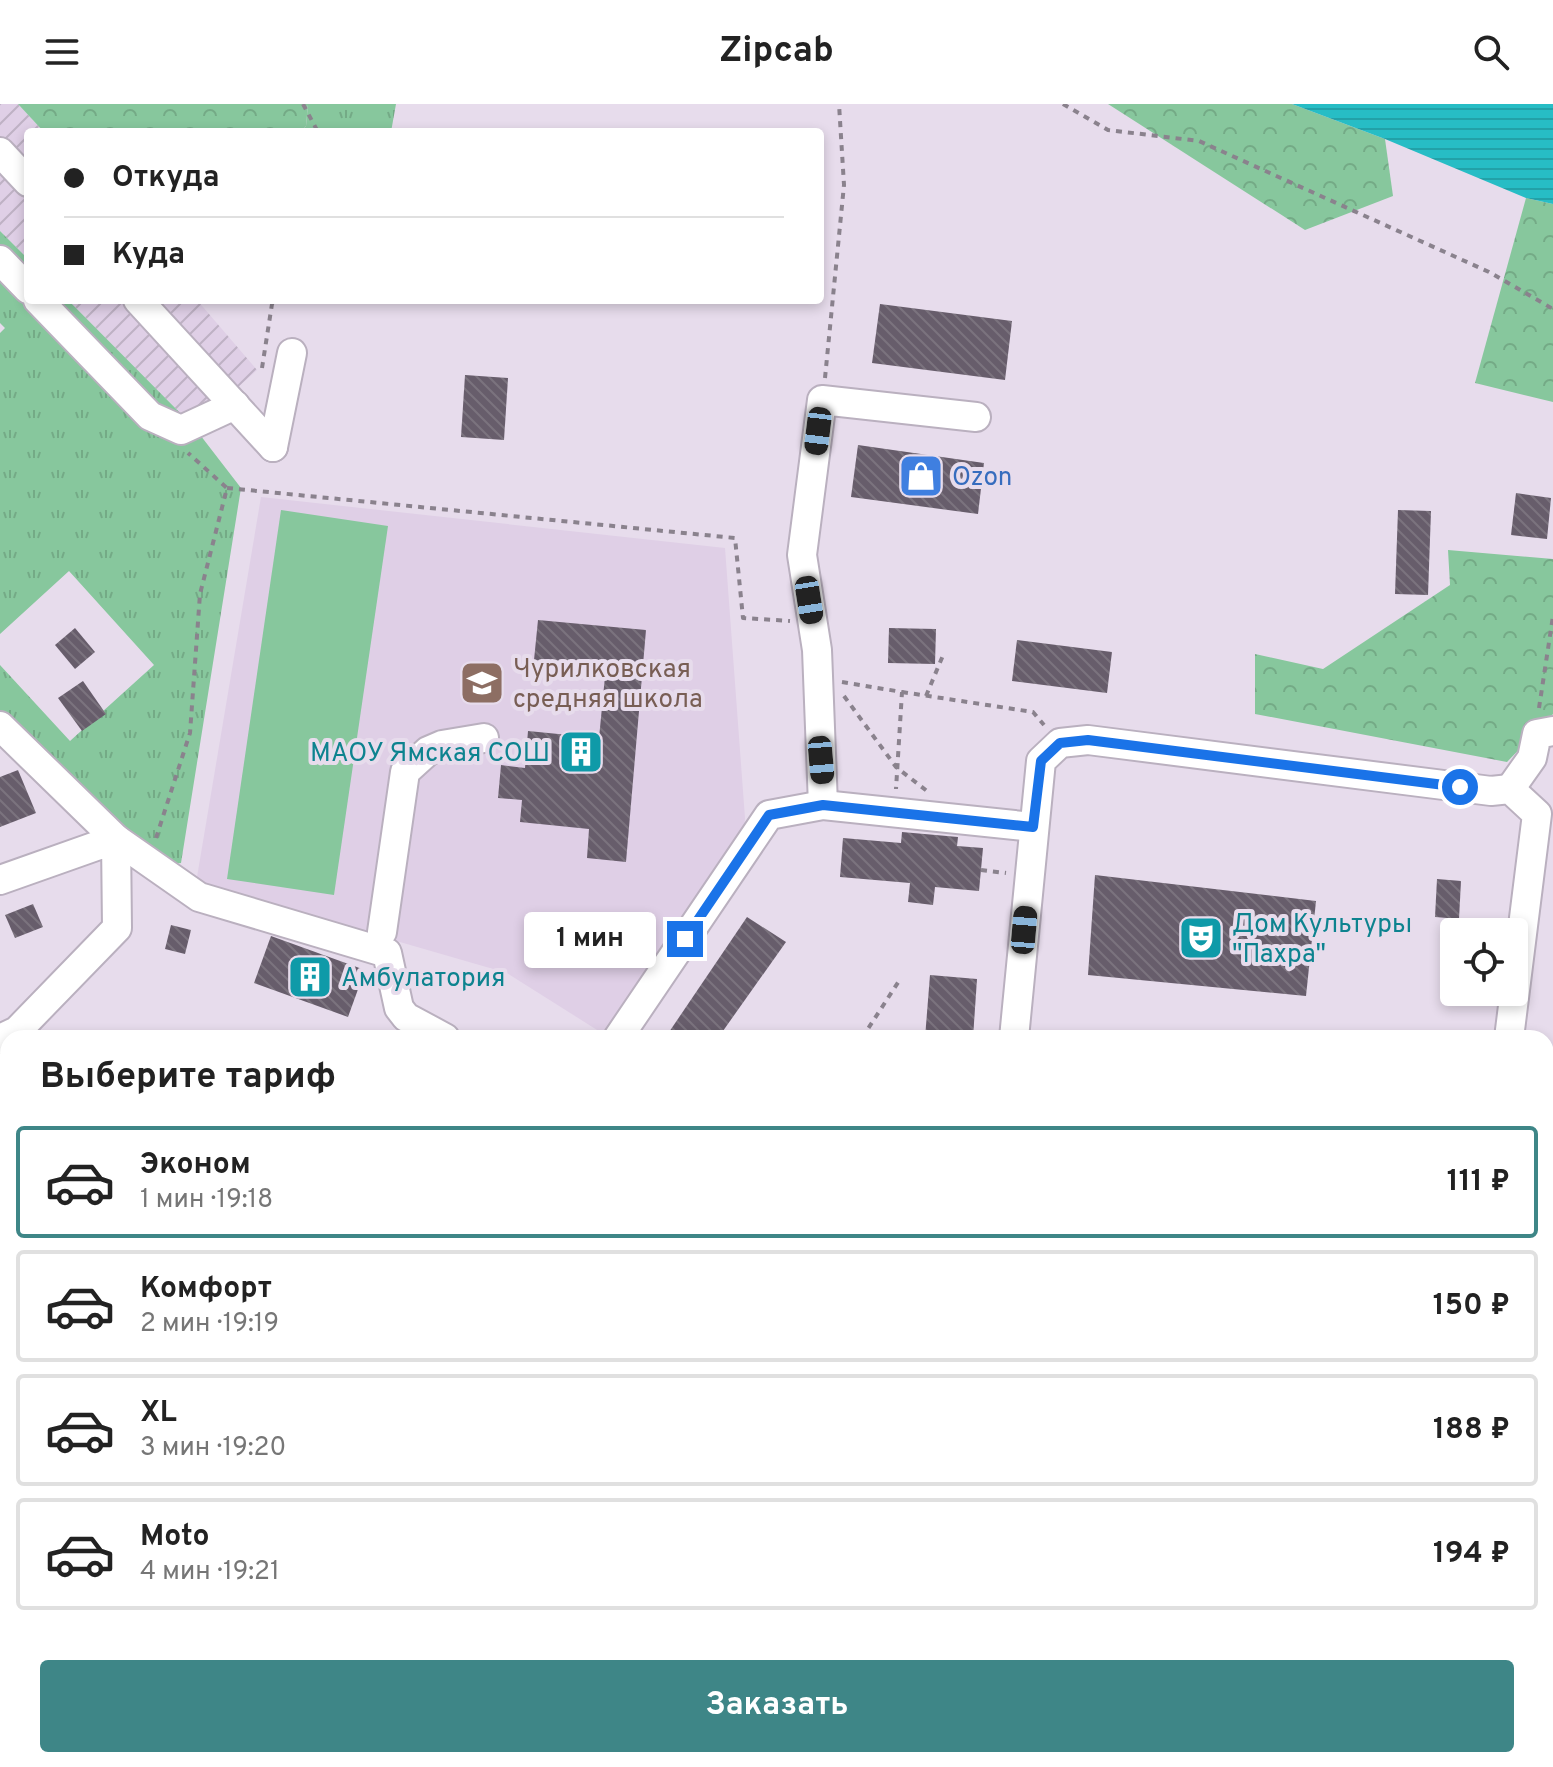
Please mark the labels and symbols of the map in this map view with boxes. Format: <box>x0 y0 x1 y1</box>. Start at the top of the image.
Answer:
car <box>803 406 833 456</box>
shop icon: Ozon <box>897 452 945 500</box>
place label: Ozon <box>952 462 1012 495</box>
car <box>793 574 825 626</box>
place label: Чурилковская средняя школа <box>513 654 703 717</box>
school or university icon: Чурилковская средняя школа <box>458 659 506 707</box>
building icon: МАОУ Ямская СОШ <box>557 728 605 776</box>
car <box>807 735 835 785</box>
place label: МАОУ Ямская СОШ <box>310 738 550 771</box>
route start <box>1442 769 1478 805</box>
car <box>1010 905 1038 955</box>
place label: Дом Культуры "Пахра" <box>1232 909 1412 972</box>
callout: 1 мин <box>525 911 657 967</box>
theatre icon: Дом Культуры "Пахра" <box>1177 914 1225 962</box>
route end <box>667 921 703 957</box>
building icon: Амбулатория <box>286 953 334 1001</box>
place label: Амбулатория <box>341 963 505 996</box>

